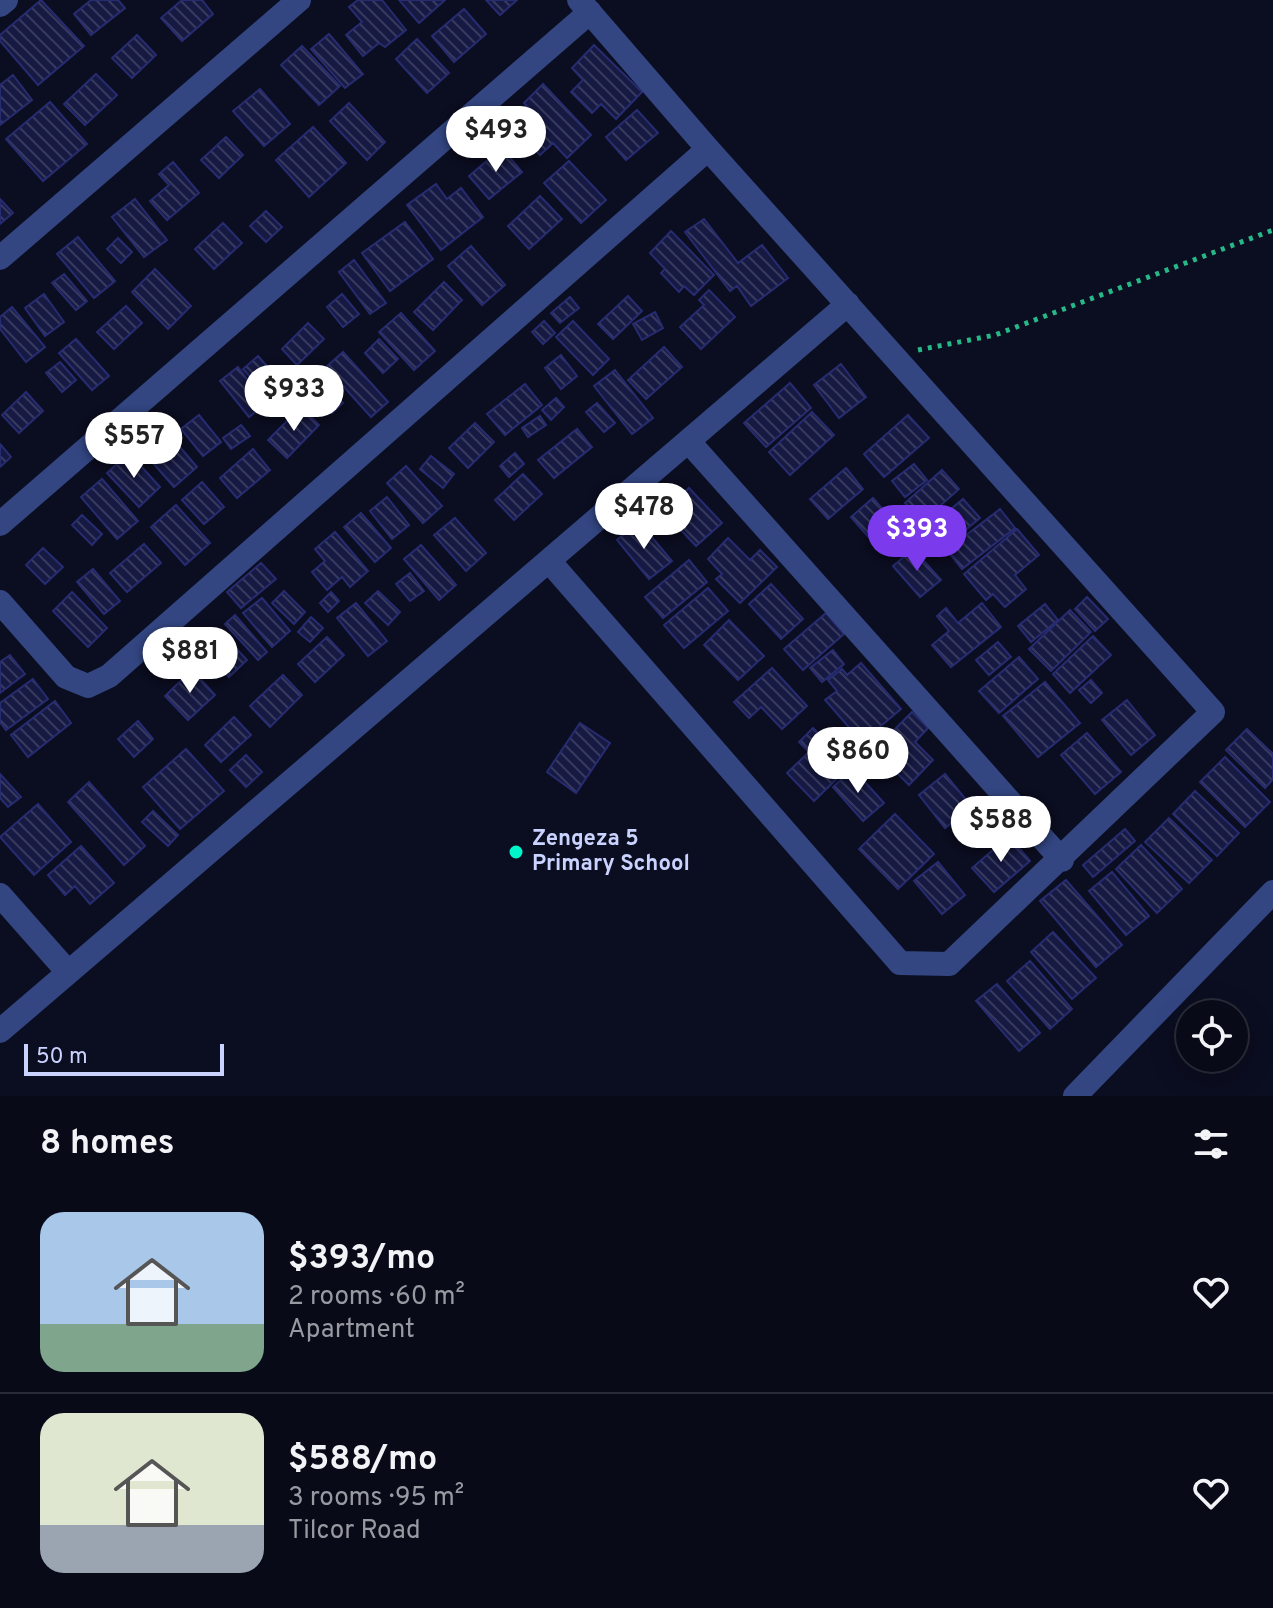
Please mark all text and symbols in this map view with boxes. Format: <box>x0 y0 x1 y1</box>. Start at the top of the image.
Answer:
pin: $493 <box>449 106 543 174</box>
text: $493 <box>464 115 528 148</box>
pin: $933 <box>247 365 341 433</box>
text: $933 <box>263 374 325 407</box>
pin: $557 <box>87 412 181 480</box>
text: $557 <box>103 421 165 454</box>
pin: $478 <box>597 483 691 551</box>
text: $478 <box>613 492 675 525</box>
pin: $393 <box>870 505 964 573</box>
text: $393 <box>886 514 948 547</box>
pin: $881 <box>143 627 237 695</box>
text: $881 <box>161 636 219 669</box>
pin: $860 <box>811 727 905 795</box>
text: $860 <box>825 736 891 769</box>
pin: $588 <box>954 796 1048 864</box>
text: $588 <box>969 805 1033 838</box>
place label: Zengeza 5 Primary School <box>532 826 690 878</box>
marker: Zengeza 5 Primary School <box>507 843 525 861</box>
map controls <box>1176 1000 1248 1072</box>
button: locate <box>1176 1000 1248 1072</box>
scale bar <box>24 1040 224 1076</box>
text: 50 m <box>36 1044 88 1071</box>
icon: filters <box>1189 1122 1233 1166</box>
text: 8 homes <box>40 1123 174 1166</box>
text: $393/mo <box>288 1238 435 1281</box>
icon: home <box>104 1244 200 1340</box>
icon: heart <box>1189 1270 1233 1314</box>
text: 2 rooms · 60 m² <box>288 1281 465 1314</box>
text: Apartment <box>288 1314 415 1347</box>
text: $588/mo <box>288 1439 437 1482</box>
icon: home <box>104 1445 200 1541</box>
icon: heart <box>1189 1471 1233 1515</box>
text: 3 rooms · 95 m² <box>288 1482 464 1515</box>
text: Tilcor Road <box>288 1515 421 1548</box>

